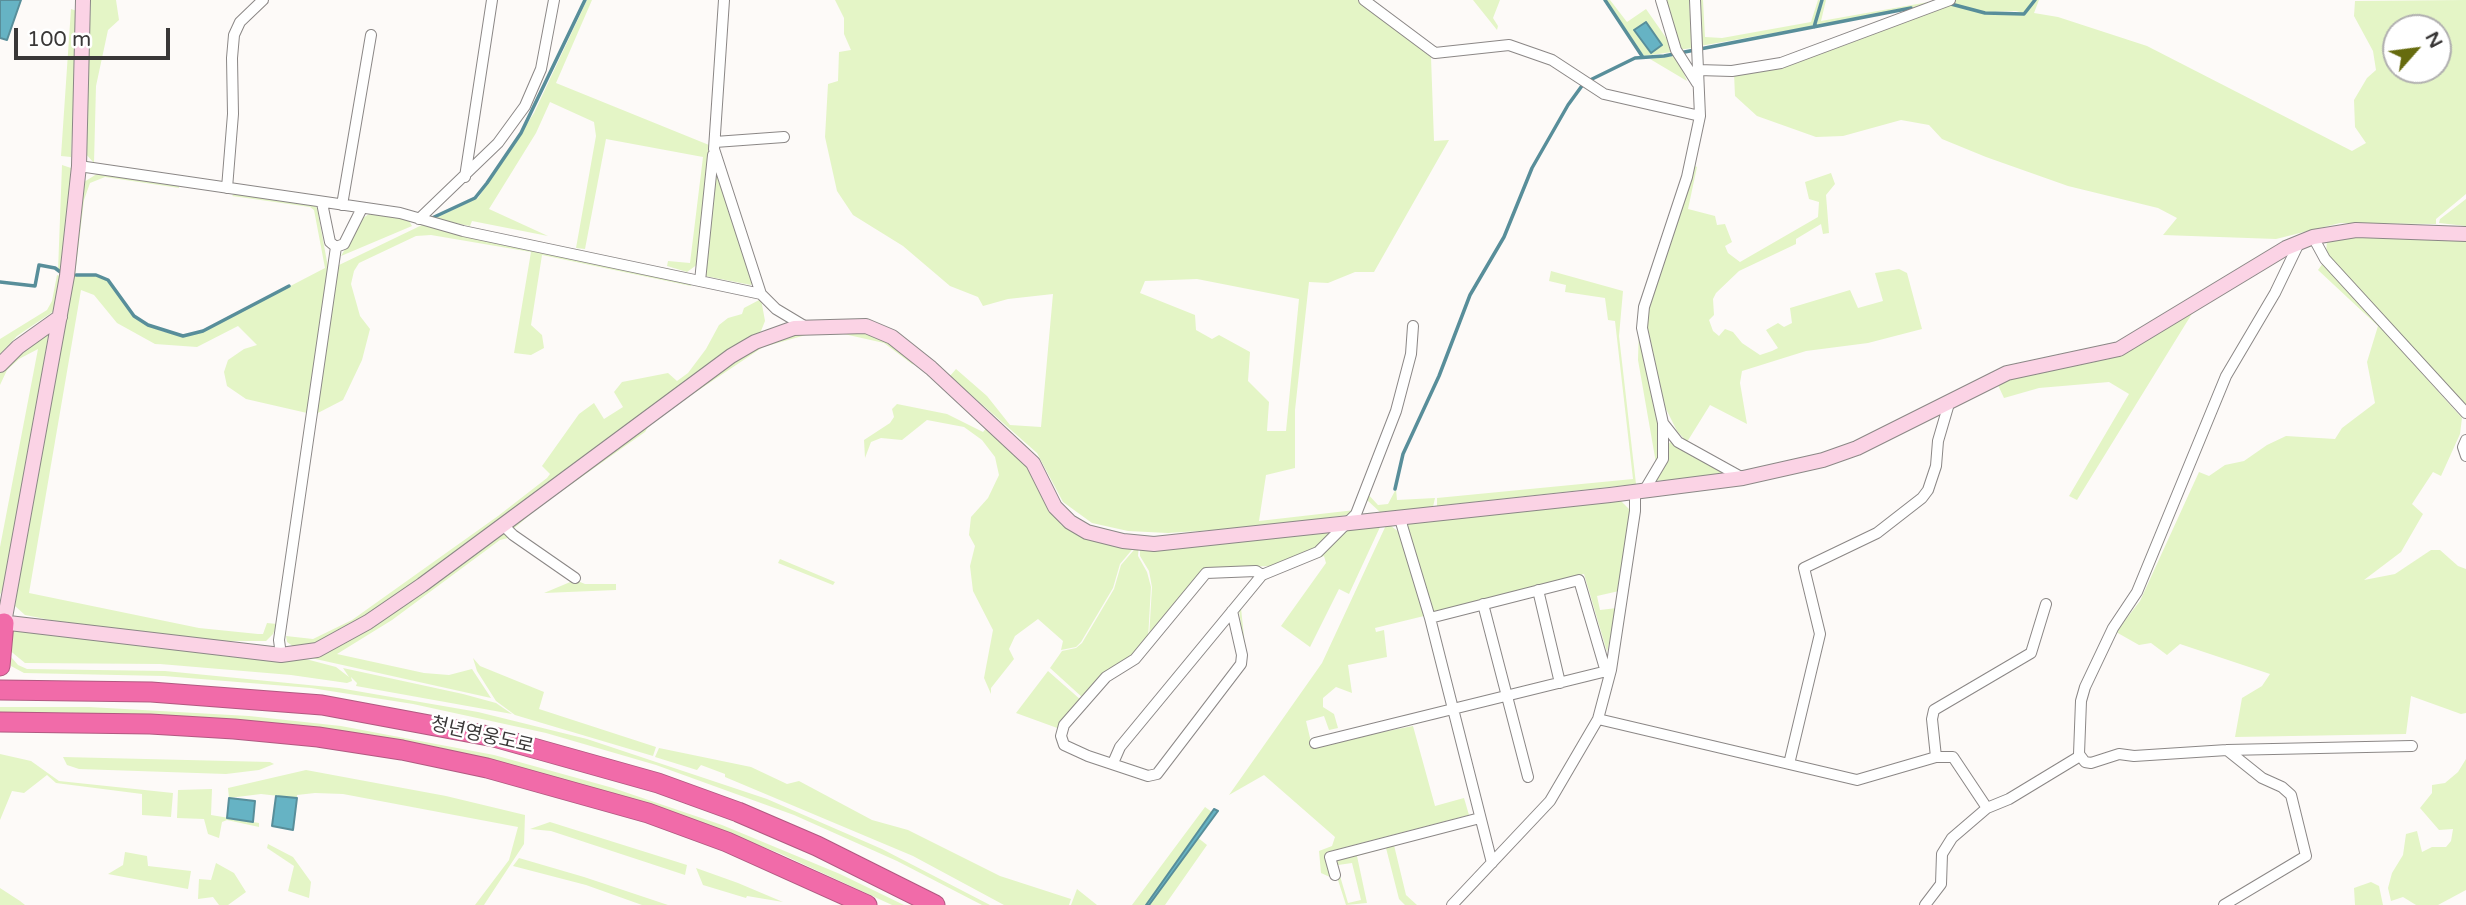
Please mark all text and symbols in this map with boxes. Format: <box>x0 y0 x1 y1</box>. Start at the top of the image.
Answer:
scale bar <box>18 14 173 58</box>
north arrow <box>2382 14 2452 84</box>
text: 100 m <box>27 27 91 52</box>
text: N <box>2420 28 2447 52</box>
street label: 청년영웅도로 <box>428 713 536 759</box>

